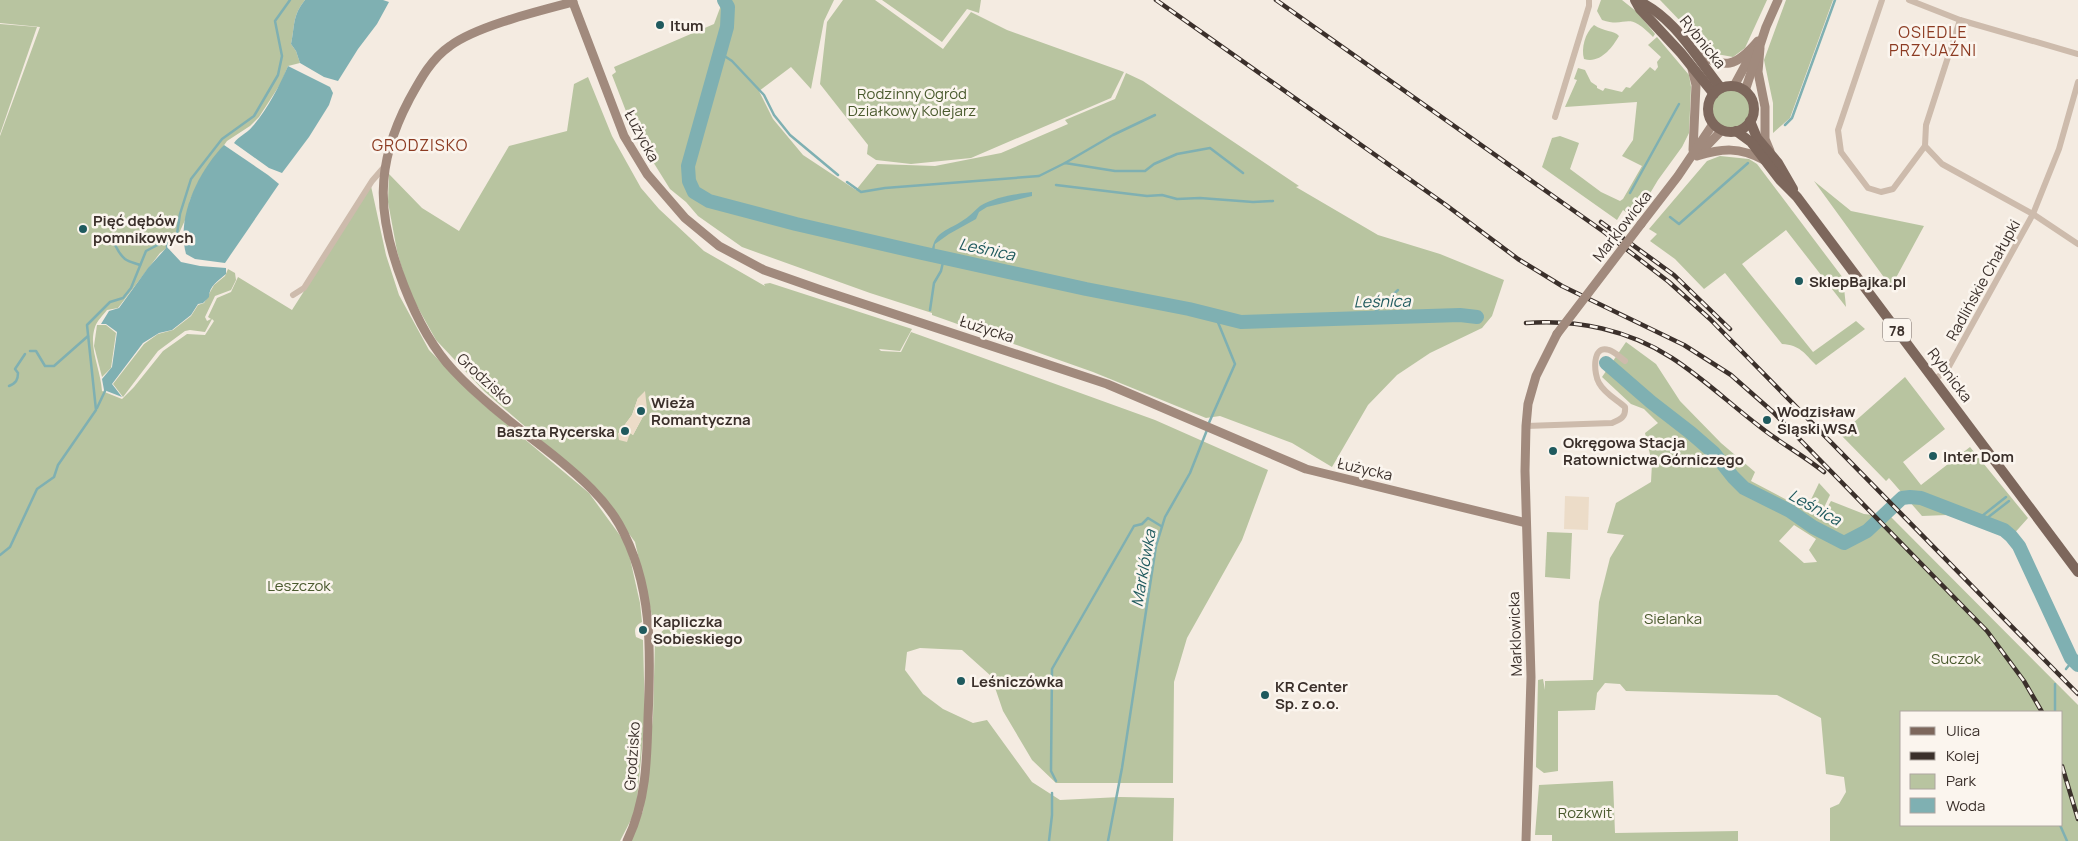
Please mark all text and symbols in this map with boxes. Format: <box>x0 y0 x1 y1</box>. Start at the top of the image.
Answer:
street label: Rybnicka <box>1675 11 1731 73</box>
place label: Itum <box>670 15 704 36</box>
marker: Itum <box>654 19 666 31</box>
district label: OSIEDLE PRZYJAŹNI <box>1889 21 1977 61</box>
park label: Rodzinny Ogród Działkowy Kolejarz <box>848 83 976 121</box>
street label: Łużycka <box>620 106 664 166</box>
district label: GRODZISKO <box>372 134 468 156</box>
street label: Marklowicka <box>1588 186 1656 266</box>
place label: Pięć dębów pomnikowych <box>93 210 194 248</box>
street label: Radlińskie Chałupki <box>1941 216 2025 344</box>
marker: Pięć dębów pomnikowych <box>77 223 89 235</box>
water label: Leśnica <box>957 232 1018 266</box>
place label: SklepBajka.pl <box>1809 271 1906 292</box>
marker: SklepBajka.pl <box>1793 275 1805 287</box>
water label: Leśnica <box>1353 289 1412 312</box>
street label: Łużycka <box>957 310 1017 348</box>
road number: 78 <box>1883 318 1911 342</box>
street label: Rybnicka <box>1923 344 1977 406</box>
street label: Grodzisko <box>452 348 518 410</box>
place label: Wieża Romantyczna <box>651 392 751 430</box>
place label: Wodzisław Śląski WSA <box>1777 401 1857 439</box>
marker: Wieża Romantyczna <box>635 405 647 417</box>
marker: Wodzisław Śląski WSA <box>1761 414 1773 426</box>
place label: Baszta Rycerska <box>497 421 615 442</box>
marker: Baszta Rycerska <box>619 425 631 437</box>
place label: Okręgowa Stacja Ratownictwa Górniczego <box>1563 432 1744 470</box>
marker: Okręgowa Stacja Ratownictwa Górniczego <box>1547 445 1559 457</box>
place label: Inter Dom <box>1943 446 2014 467</box>
marker: Inter Dom <box>1927 450 1939 462</box>
street label: Łużycka <box>1335 452 1395 486</box>
water label: Leśnica <box>1785 484 1846 531</box>
water label: Marklówka <box>1125 527 1161 608</box>
park label: Leszczok <box>267 575 331 596</box>
street label: Marklowicka <box>1503 591 1527 677</box>
park label: Sielanka <box>1644 608 1702 629</box>
place label: Kapliczka Sobieskiego <box>653 611 743 649</box>
marker: Kapliczka Sobieskiego <box>637 624 649 636</box>
park label: Suczok <box>1931 648 1982 669</box>
place label: Leśniczówka <box>971 671 1064 692</box>
marker: Leśniczówka <box>955 675 967 687</box>
place label: KR Center Sp. z o.o. <box>1275 676 1348 714</box>
marker: KR Center Sp. z o.o. <box>1259 689 1271 701</box>
legend <box>1900 711 2063 826</box>
text: Ulica <box>1946 720 1980 741</box>
street label: Grodzisko <box>619 721 645 791</box>
text: Kolej <box>1946 745 1979 766</box>
text: Park <box>1946 770 1976 791</box>
text: Woda <box>1946 795 1985 816</box>
park label: Rozkwit <box>1558 802 1612 823</box>

